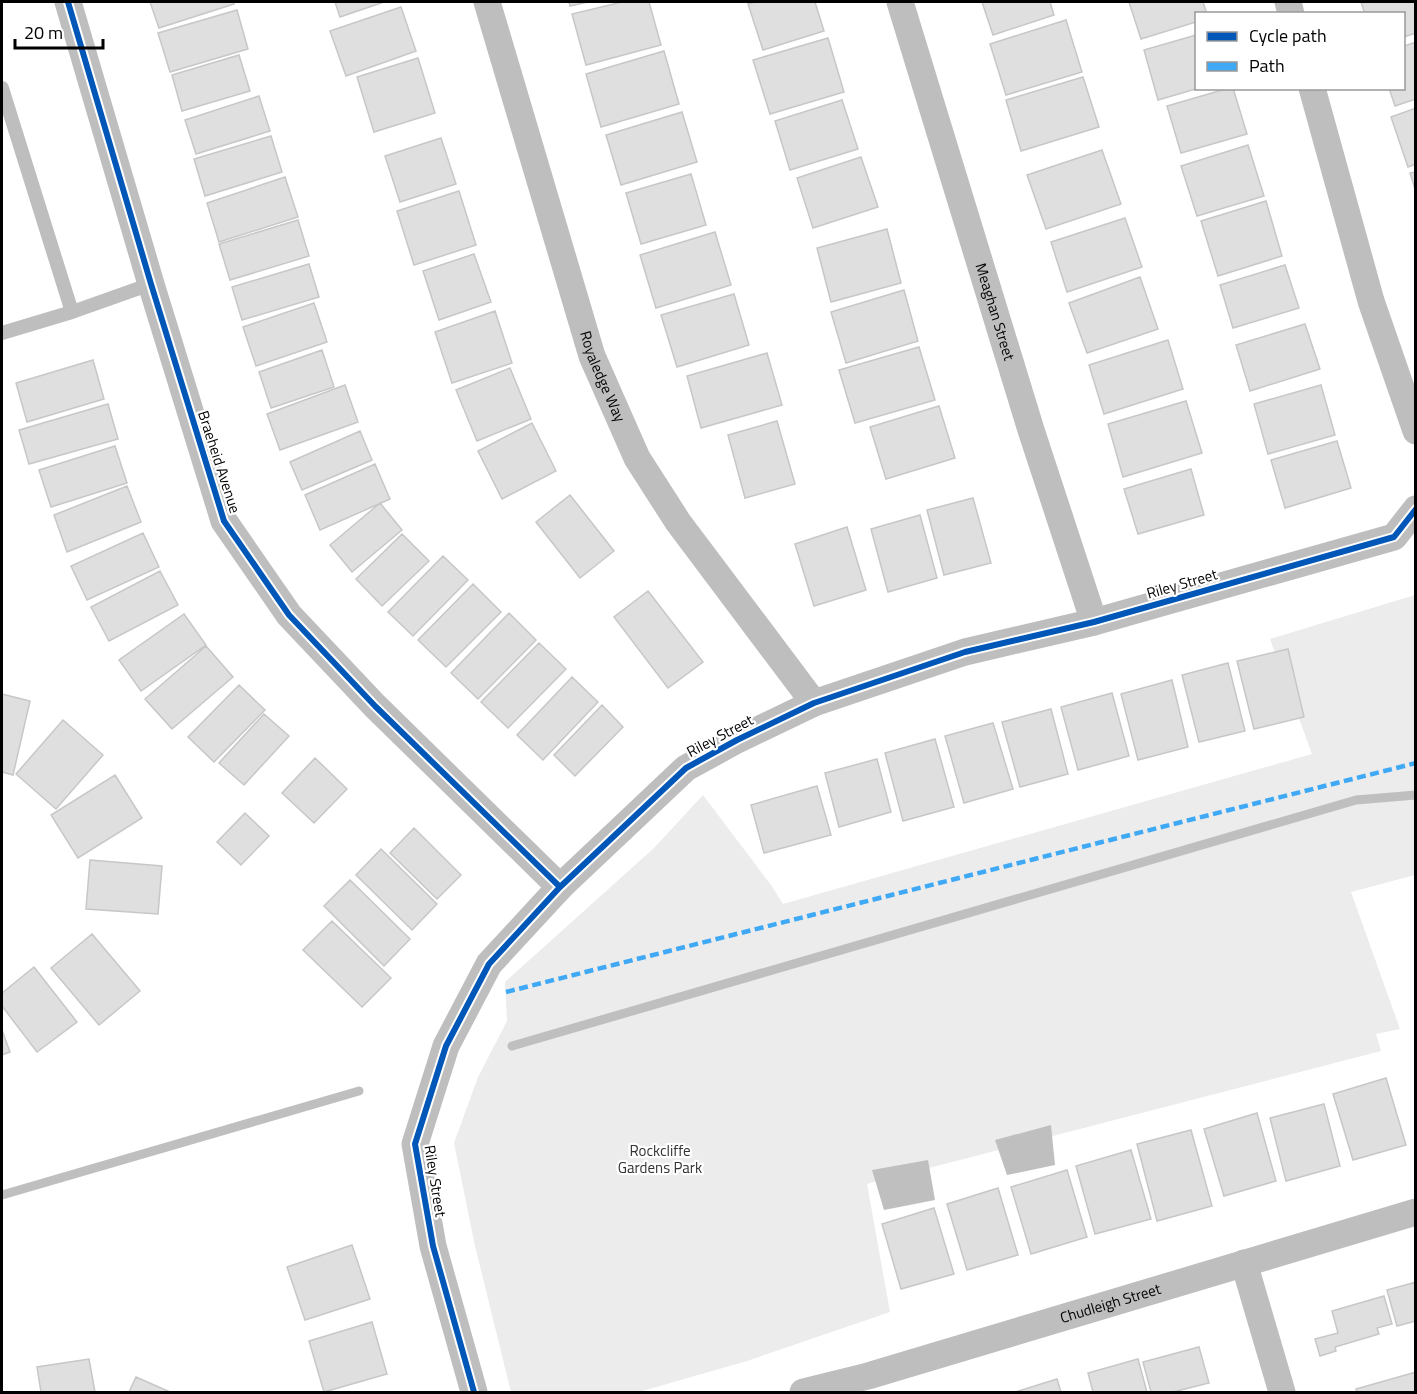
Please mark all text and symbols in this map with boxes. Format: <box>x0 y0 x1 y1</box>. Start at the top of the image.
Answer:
scale bar <box>15 12 104 50</box>
legend <box>1195 12 1405 90</box>
text: 20 m <box>24 19 63 46</box>
text: Cycle path <box>1249 22 1327 49</box>
text: Path <box>1249 52 1285 79</box>
street label: Meaghan Street <box>970 260 1021 364</box>
street label: Royaledge Way <box>574 328 632 426</box>
street label: Braeheid Avenue <box>192 408 247 516</box>
street label: Riley Street <box>1144 562 1221 605</box>
street label: Riley Street <box>682 708 758 763</box>
park label: Rockcliffe Gardens Park <box>618 1139 702 1179</box>
street label: Riley Street <box>418 1143 453 1219</box>
street label: Chudleigh Street <box>1057 1277 1164 1329</box>

